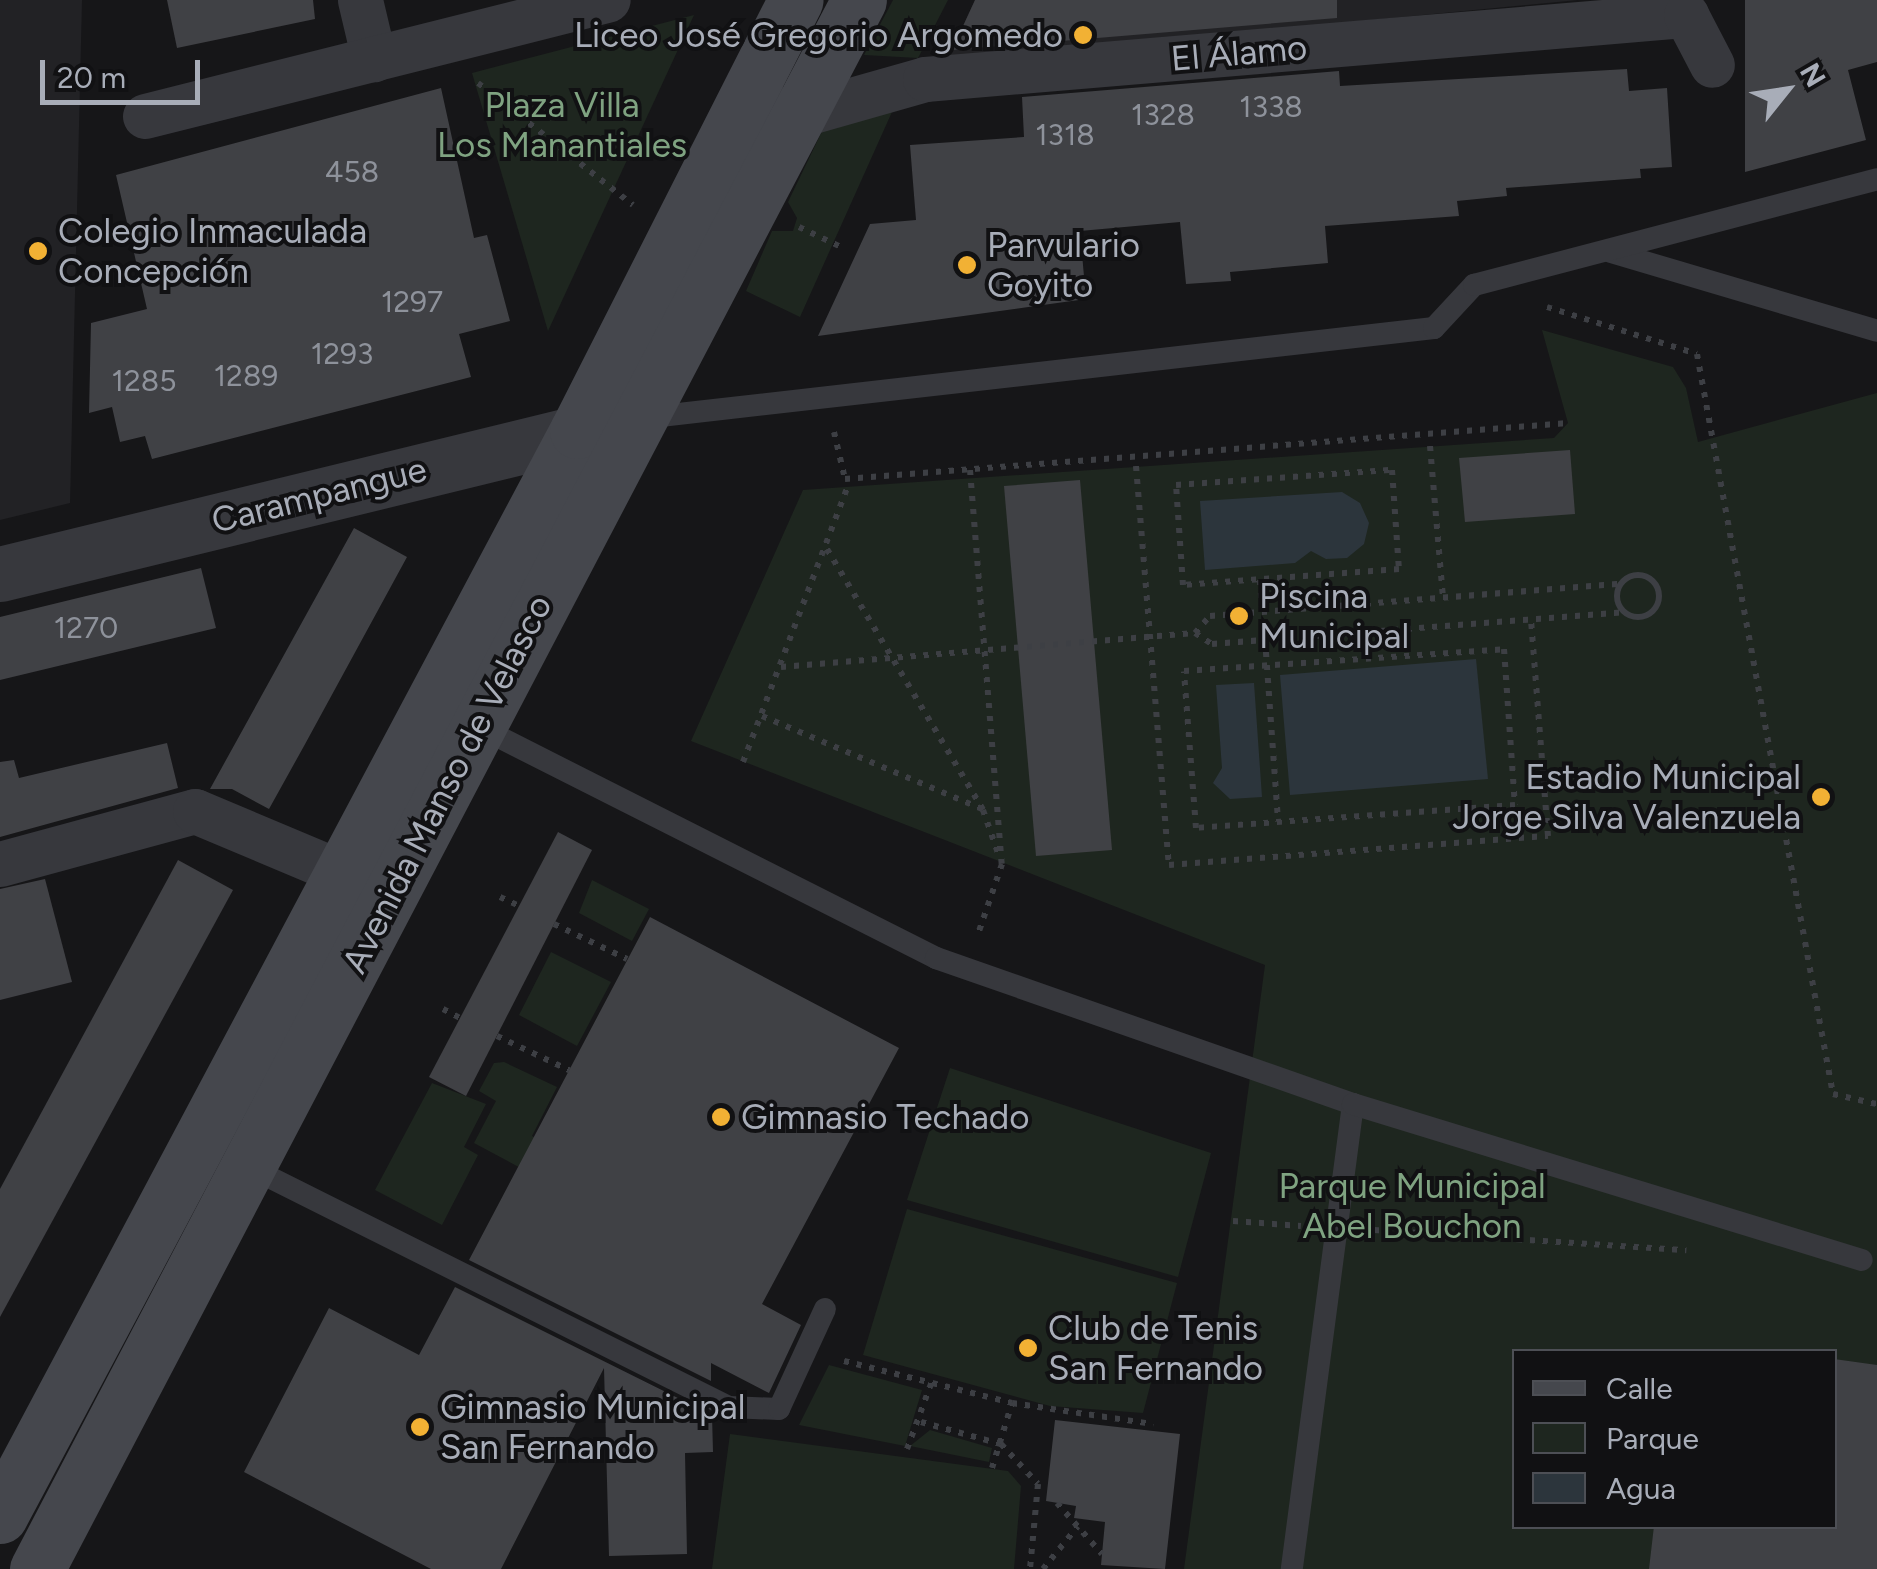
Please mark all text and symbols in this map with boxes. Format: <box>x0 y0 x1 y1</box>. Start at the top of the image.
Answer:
place label: Liceo José Gregorio Argomedo <box>574 14 1063 56</box>
marker: Liceo José Gregorio Argomedo <box>1072 24 1094 46</box>
street label: El Álamo <box>1169 26 1309 80</box>
scale bar <box>45 40 205 102</box>
north arrow <box>1737 40 1837 140</box>
text: N <box>1793 57 1833 93</box>
text: 20 m <box>57 59 126 96</box>
park label: Plaza Villa Los Manantiales <box>437 84 687 166</box>
house number: 1338 <box>1239 89 1303 125</box>
house number: 1328 <box>1131 97 1195 133</box>
house number: 1318 <box>1035 117 1095 153</box>
house number: 458 <box>325 154 379 190</box>
place label: Colegio Inmaculada Concepción <box>58 210 367 292</box>
place label: Parvulario Goyito <box>987 224 1140 306</box>
marker: Colegio Inmaculada Concepción <box>27 240 49 262</box>
marker: Parvulario Goyito <box>956 254 978 276</box>
house number: 1297 <box>381 284 443 320</box>
house number: 1293 <box>311 336 373 372</box>
house number: 1289 <box>214 358 278 394</box>
house number: 1285 <box>112 363 176 399</box>
street label: Carampangue <box>207 448 431 542</box>
place label: Piscina Municipal <box>1259 575 1409 657</box>
street label: Avenida Manso de Velasco <box>333 588 561 980</box>
marker: Piscina Municipal <box>1228 605 1250 627</box>
house number: 1270 <box>54 610 118 646</box>
place label: Estadio Municipal Jorge Silva Valenzuela <box>1453 756 1801 838</box>
marker: Estadio Municipal Jorge Silva Valenzuela <box>1810 786 1832 808</box>
place label: Gimnasio Techado <box>741 1096 1030 1138</box>
marker: Gimnasio Techado <box>710 1106 732 1128</box>
park label: Parque Municipal Abel Bouchon <box>1278 1165 1546 1247</box>
place label: Club de Tenis San Fernando <box>1048 1307 1263 1389</box>
marker: Club de Tenis San Fernando <box>1017 1337 1039 1359</box>
legend <box>1512 1349 1837 1529</box>
text: Calle <box>1606 1370 1673 1407</box>
place label: Gimnasio Municipal San Fernando <box>440 1386 745 1468</box>
marker: Gimnasio Municipal San Fernando <box>409 1416 431 1438</box>
text: Parque <box>1606 1420 1699 1457</box>
text: Agua <box>1606 1470 1676 1507</box>

